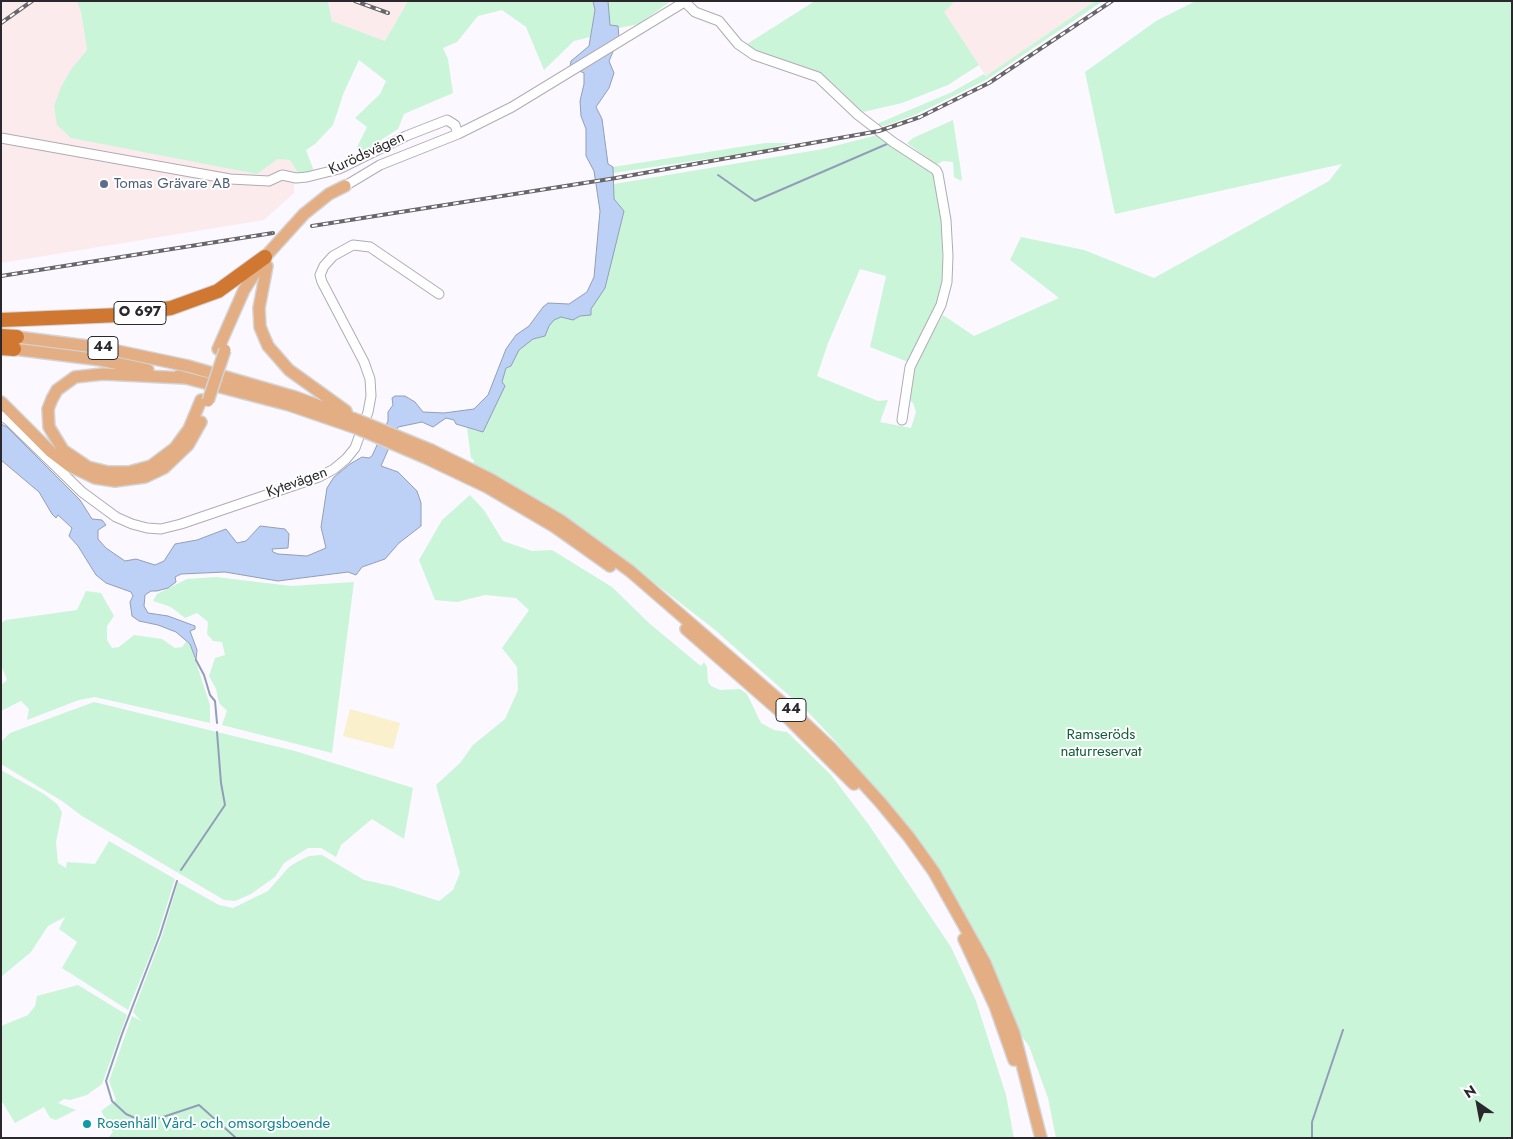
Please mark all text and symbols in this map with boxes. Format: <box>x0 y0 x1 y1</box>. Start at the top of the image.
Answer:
street label: Kurödsvägen <box>326 129 408 179</box>
place label: Tomas Grävare AB <box>114 175 230 193</box>
marker: Tomas Grävare AB <box>98 178 110 190</box>
road number: O 697 <box>114 302 166 324</box>
road number: 44 <box>88 336 118 359</box>
street label: Kytevägen <box>264 464 330 502</box>
road number: 44 <box>776 698 806 722</box>
park label: Ramseröds naturreservat <box>1060 726 1142 761</box>
north arrow <box>1453 1079 1503 1129</box>
text: N <box>1460 1080 1480 1103</box>
place label: Rosenhäll Vård- och omsorgsboende <box>97 1115 330 1133</box>
marker: Rosenhäll Vård- och omsorgsboende <box>81 1118 93 1130</box>

